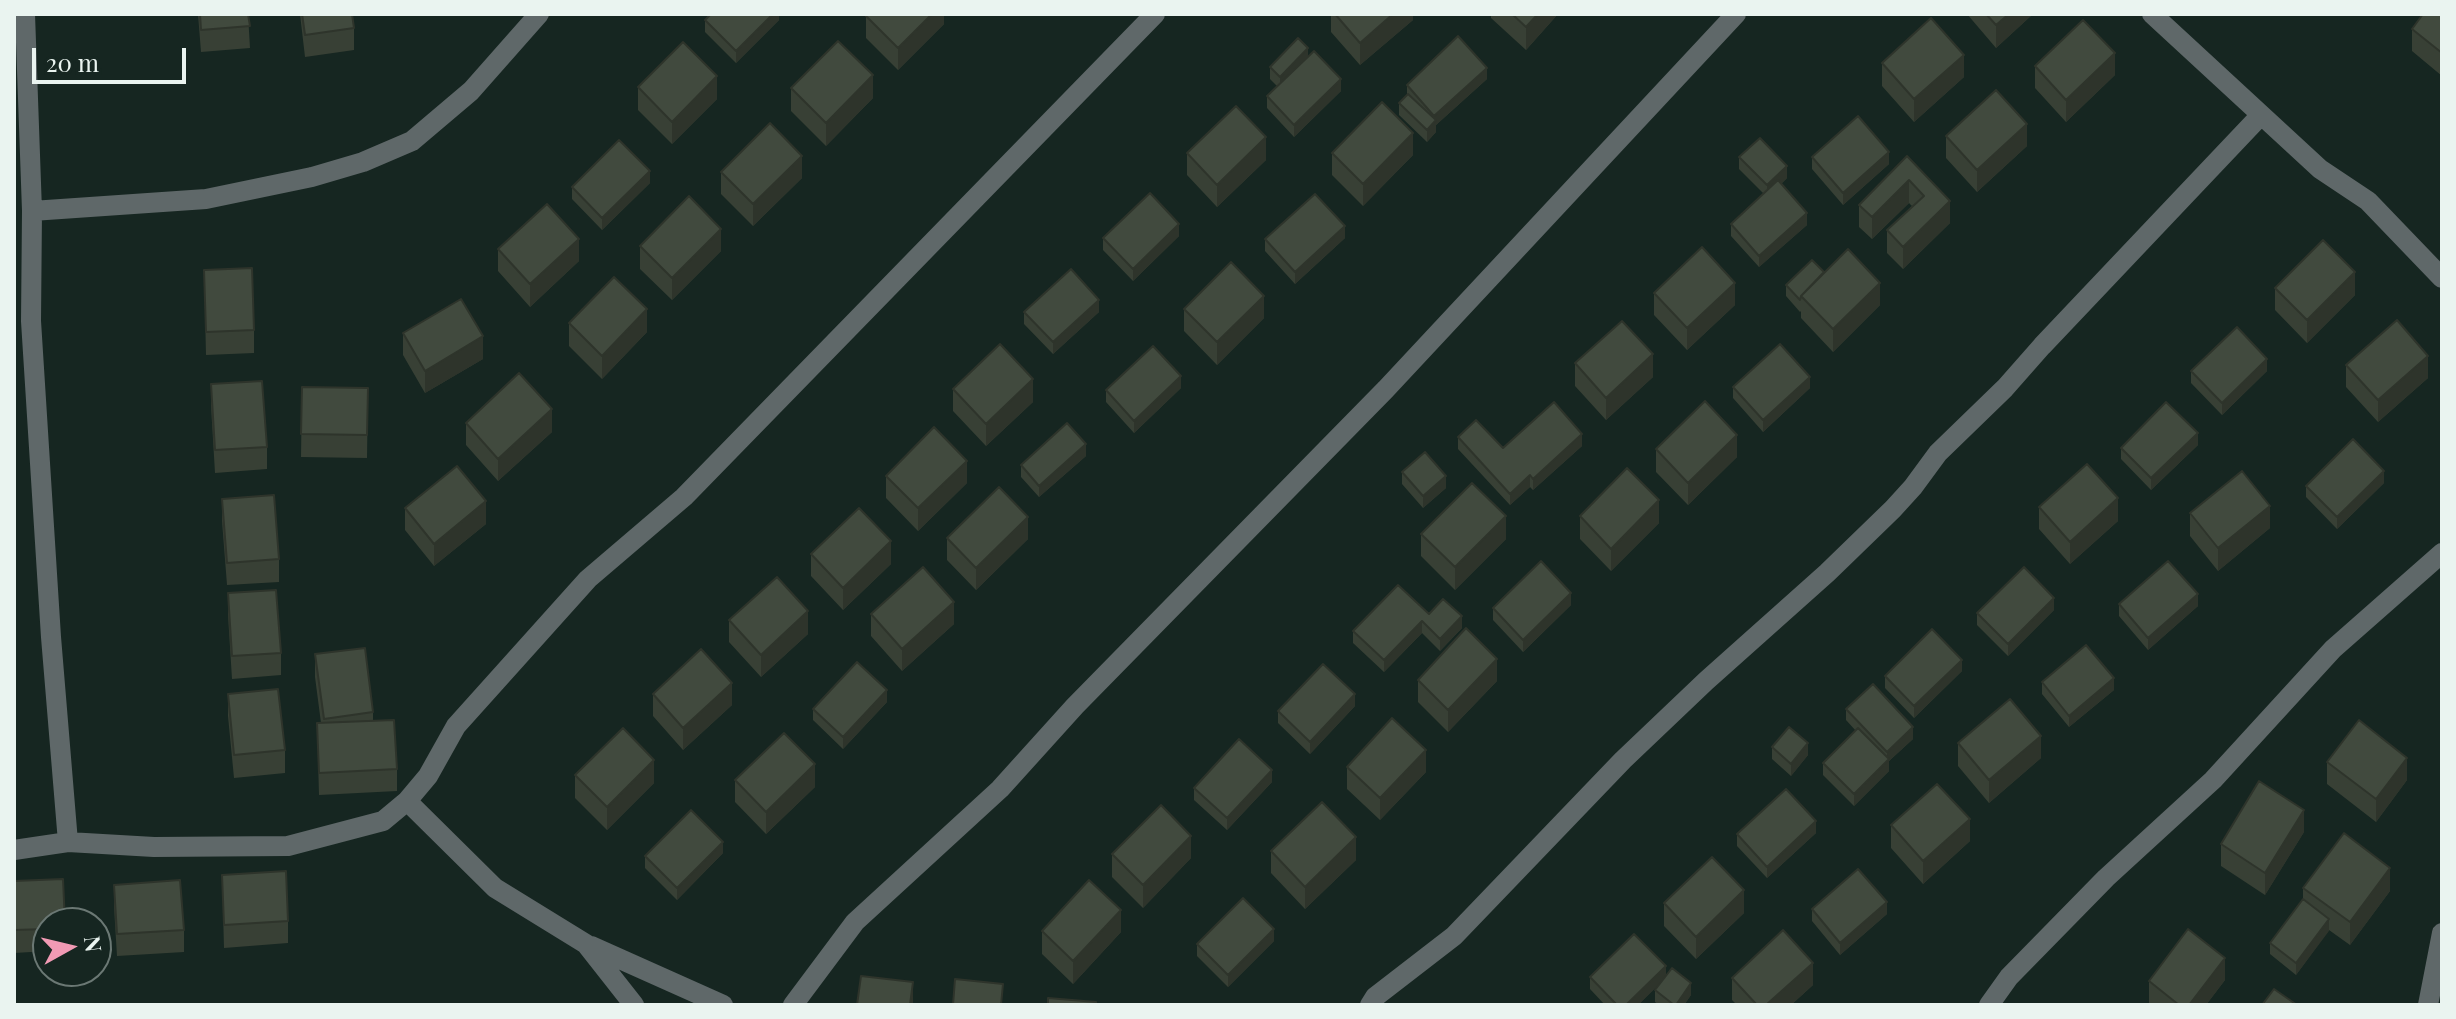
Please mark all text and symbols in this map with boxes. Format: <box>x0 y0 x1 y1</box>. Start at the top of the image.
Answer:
scale bar <box>36 32 190 82</box>
text: 20 m <box>46 46 99 78</box>
north arrow <box>32 907 112 987</box>
text: N <box>78 934 110 954</box>

